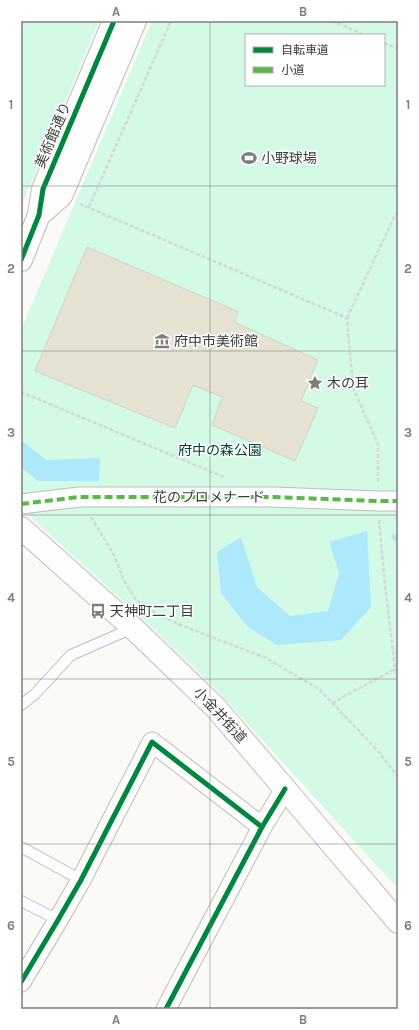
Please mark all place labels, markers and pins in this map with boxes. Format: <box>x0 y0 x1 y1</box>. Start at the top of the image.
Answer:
sports icon: 小野球場 <box>240 149 258 167</box>
place label: 小野球場 <box>261 150 317 167</box>
museum icon: 府中市美術館 <box>153 332 171 350</box>
place label: 府中市美術館 <box>174 333 258 350</box>
place icon: 木の耳 <box>306 374 324 392</box>
place label: 木の耳 <box>327 375 369 392</box>
bus stop icon: 天神町二丁目 <box>89 602 107 620</box>
place label: 天神町二丁目 <box>110 603 194 620</box>

